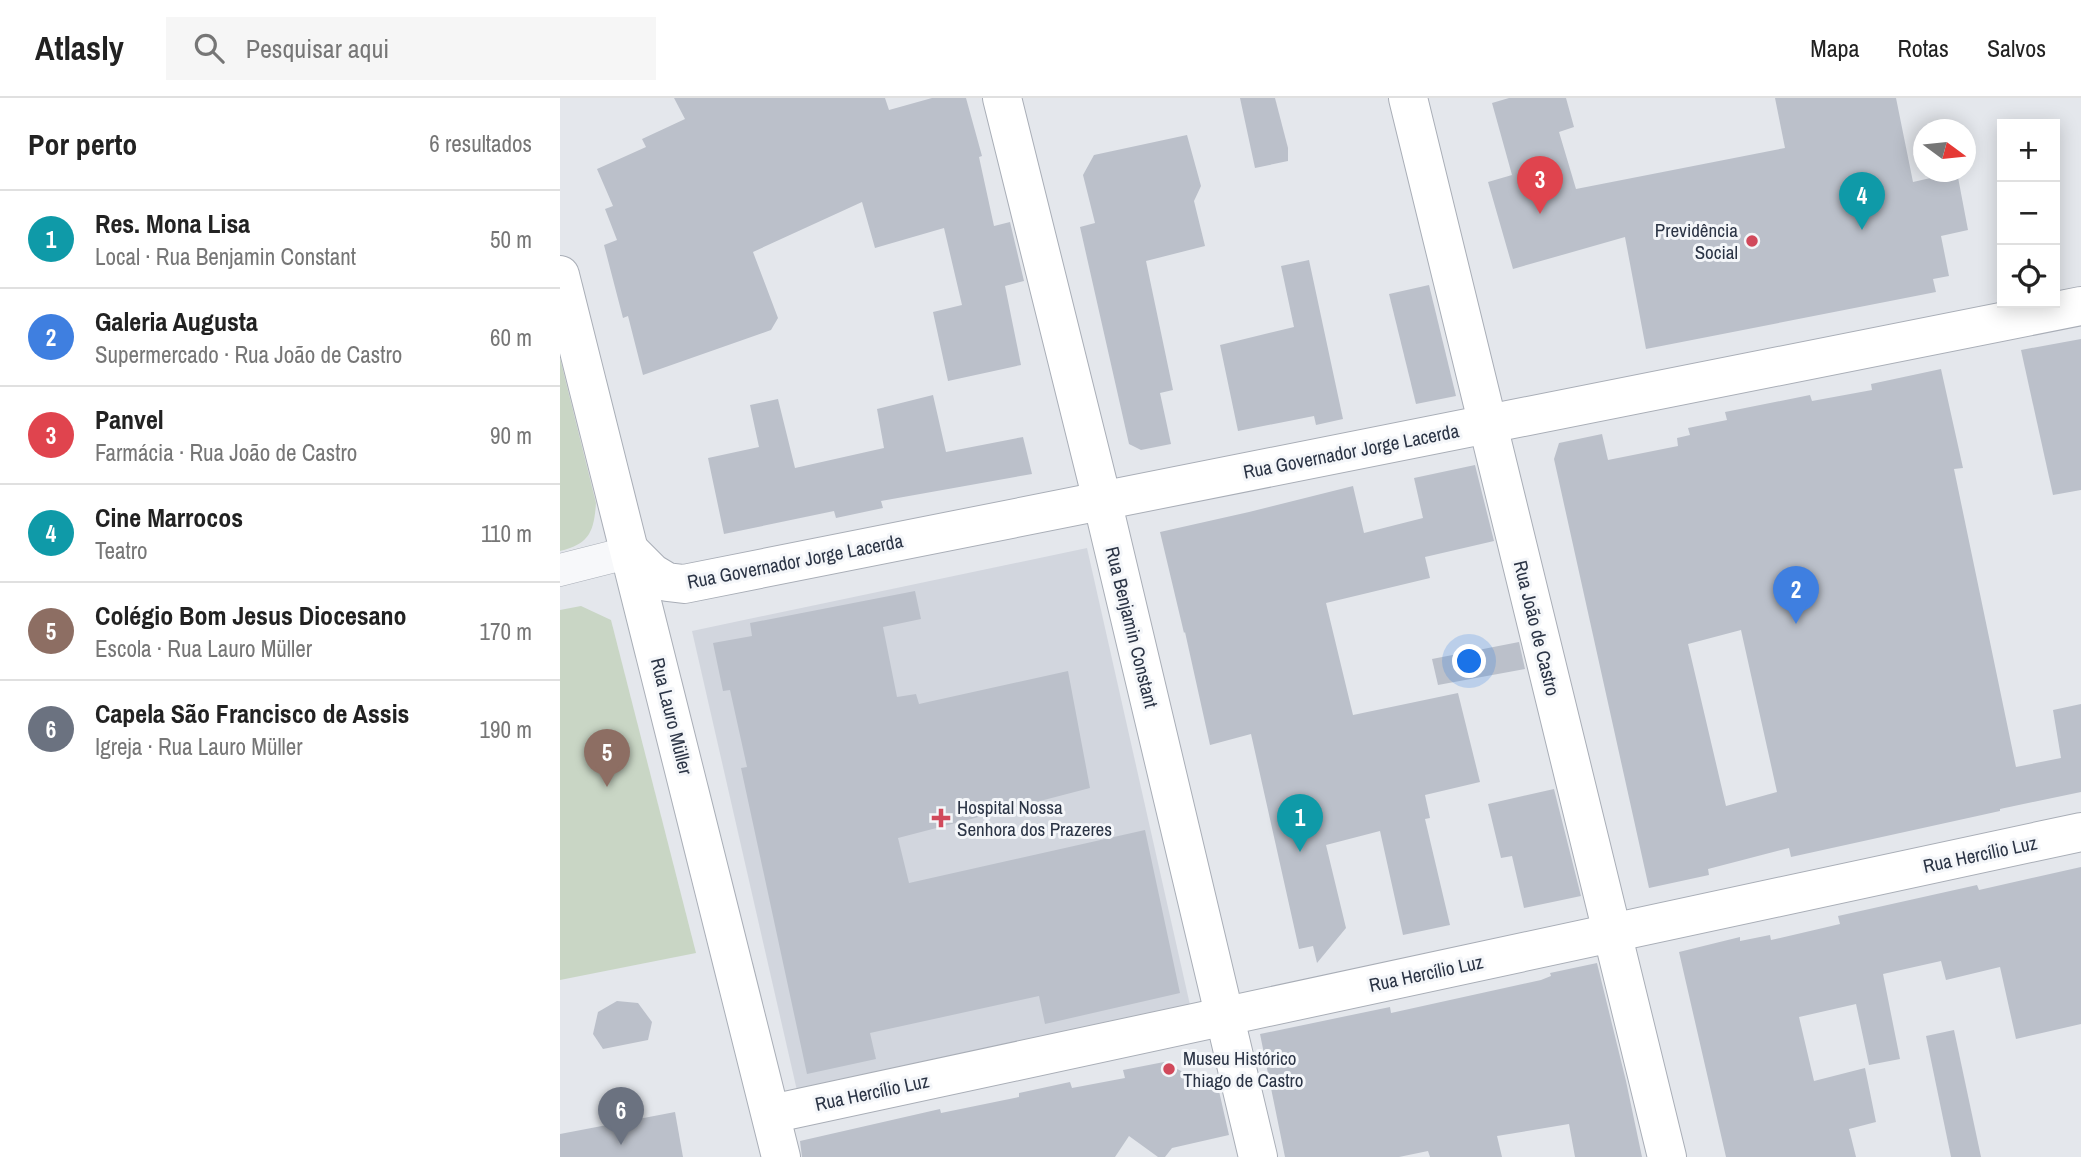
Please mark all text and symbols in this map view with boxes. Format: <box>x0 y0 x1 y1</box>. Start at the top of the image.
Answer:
search box <box>166 17 656 80</box>
text: Atlasly <box>35 26 124 70</box>
icon: search <box>190 29 228 67</box>
text: Pesquisar aqui <box>246 31 389 66</box>
text: Mapa <box>1810 32 1860 64</box>
text: Rotas <box>1898 32 1949 64</box>
text: Salvos <box>1987 32 2046 64</box>
north arrow <box>1913 119 1976 182</box>
map controls <box>1997 119 2060 308</box>
button: + <box>1997 119 2060 182</box>
text: Por perto <box>28 124 137 164</box>
text: 6 resultados <box>429 128 532 159</box>
pin: 3 <box>1517 156 1563 214</box>
pin: 4 <box>1839 172 1885 230</box>
button: − <box>1997 182 2060 245</box>
text: Res. Mona Lisa <box>95 206 250 241</box>
place label: Previdência Social <box>1655 217 1738 265</box>
text: 1 <box>46 224 56 255</box>
text: 50 m <box>490 224 532 255</box>
marker: Previdência Social <box>1744 233 1760 249</box>
text: Local · Rua Benjamin Constant <box>95 241 356 272</box>
button: locate <box>1997 245 2060 308</box>
text: Galeria Augusta <box>95 304 258 339</box>
text: 2 <box>46 322 56 353</box>
text: 60 m <box>490 322 532 353</box>
text: Supermercado · Rua João de Castro <box>95 339 402 370</box>
text: Panvel <box>95 402 164 437</box>
street label: Rua Governador Jorge Lacerda <box>1241 417 1461 485</box>
text: 3 <box>46 420 56 451</box>
text: 90 m <box>490 420 532 451</box>
text: Farmácia · Rua João de Castro <box>95 437 357 468</box>
text: Cine Marrocos <box>95 500 243 535</box>
text: 4 <box>46 518 56 549</box>
text: 110 m <box>481 518 532 549</box>
street label: Rua Governador Jorge Lacerda <box>685 527 905 595</box>
text: Teatro <box>95 535 147 566</box>
street label: Rua Benjamin Constant <box>1099 544 1165 711</box>
street label: Rua João de Castro <box>1508 558 1566 698</box>
pin: 2 <box>1773 566 1819 624</box>
text: Colégio Bom Jesus Diocesano <box>95 598 407 633</box>
text: 5 <box>46 616 56 647</box>
text: 170 m <box>480 616 532 647</box>
text: Escola · Rua Lauro Müller <box>95 633 312 664</box>
your location <box>1452 644 1486 678</box>
street label: Rua Lauro Müller <box>645 655 699 778</box>
text: Capela São Francisco de Assis <box>95 696 409 731</box>
text: 6 <box>46 714 56 745</box>
text: 190 m <box>480 714 532 745</box>
pin: 5 <box>584 729 630 787</box>
text: Igreja · Rua Lauro Müller <box>95 731 303 762</box>
place label: Hospital Nossa Senhora dos Prazeres <box>957 794 1112 842</box>
pin: 1 <box>1277 794 1323 852</box>
marker: Hospital Nossa Senhora dos Prazeres <box>931 808 951 828</box>
street label: Rua Hercílio Luz <box>1921 829 2040 879</box>
street label: Rua Hercílio Luz <box>1367 948 1486 998</box>
place label: Museu Histórico Thiago de Castro <box>1183 1045 1303 1093</box>
marker: Museu Histórico Thiago de Castro <box>1161 1061 1177 1077</box>
street label: Rua Hercílio Luz <box>813 1067 932 1117</box>
pin: 6 <box>598 1087 644 1145</box>

